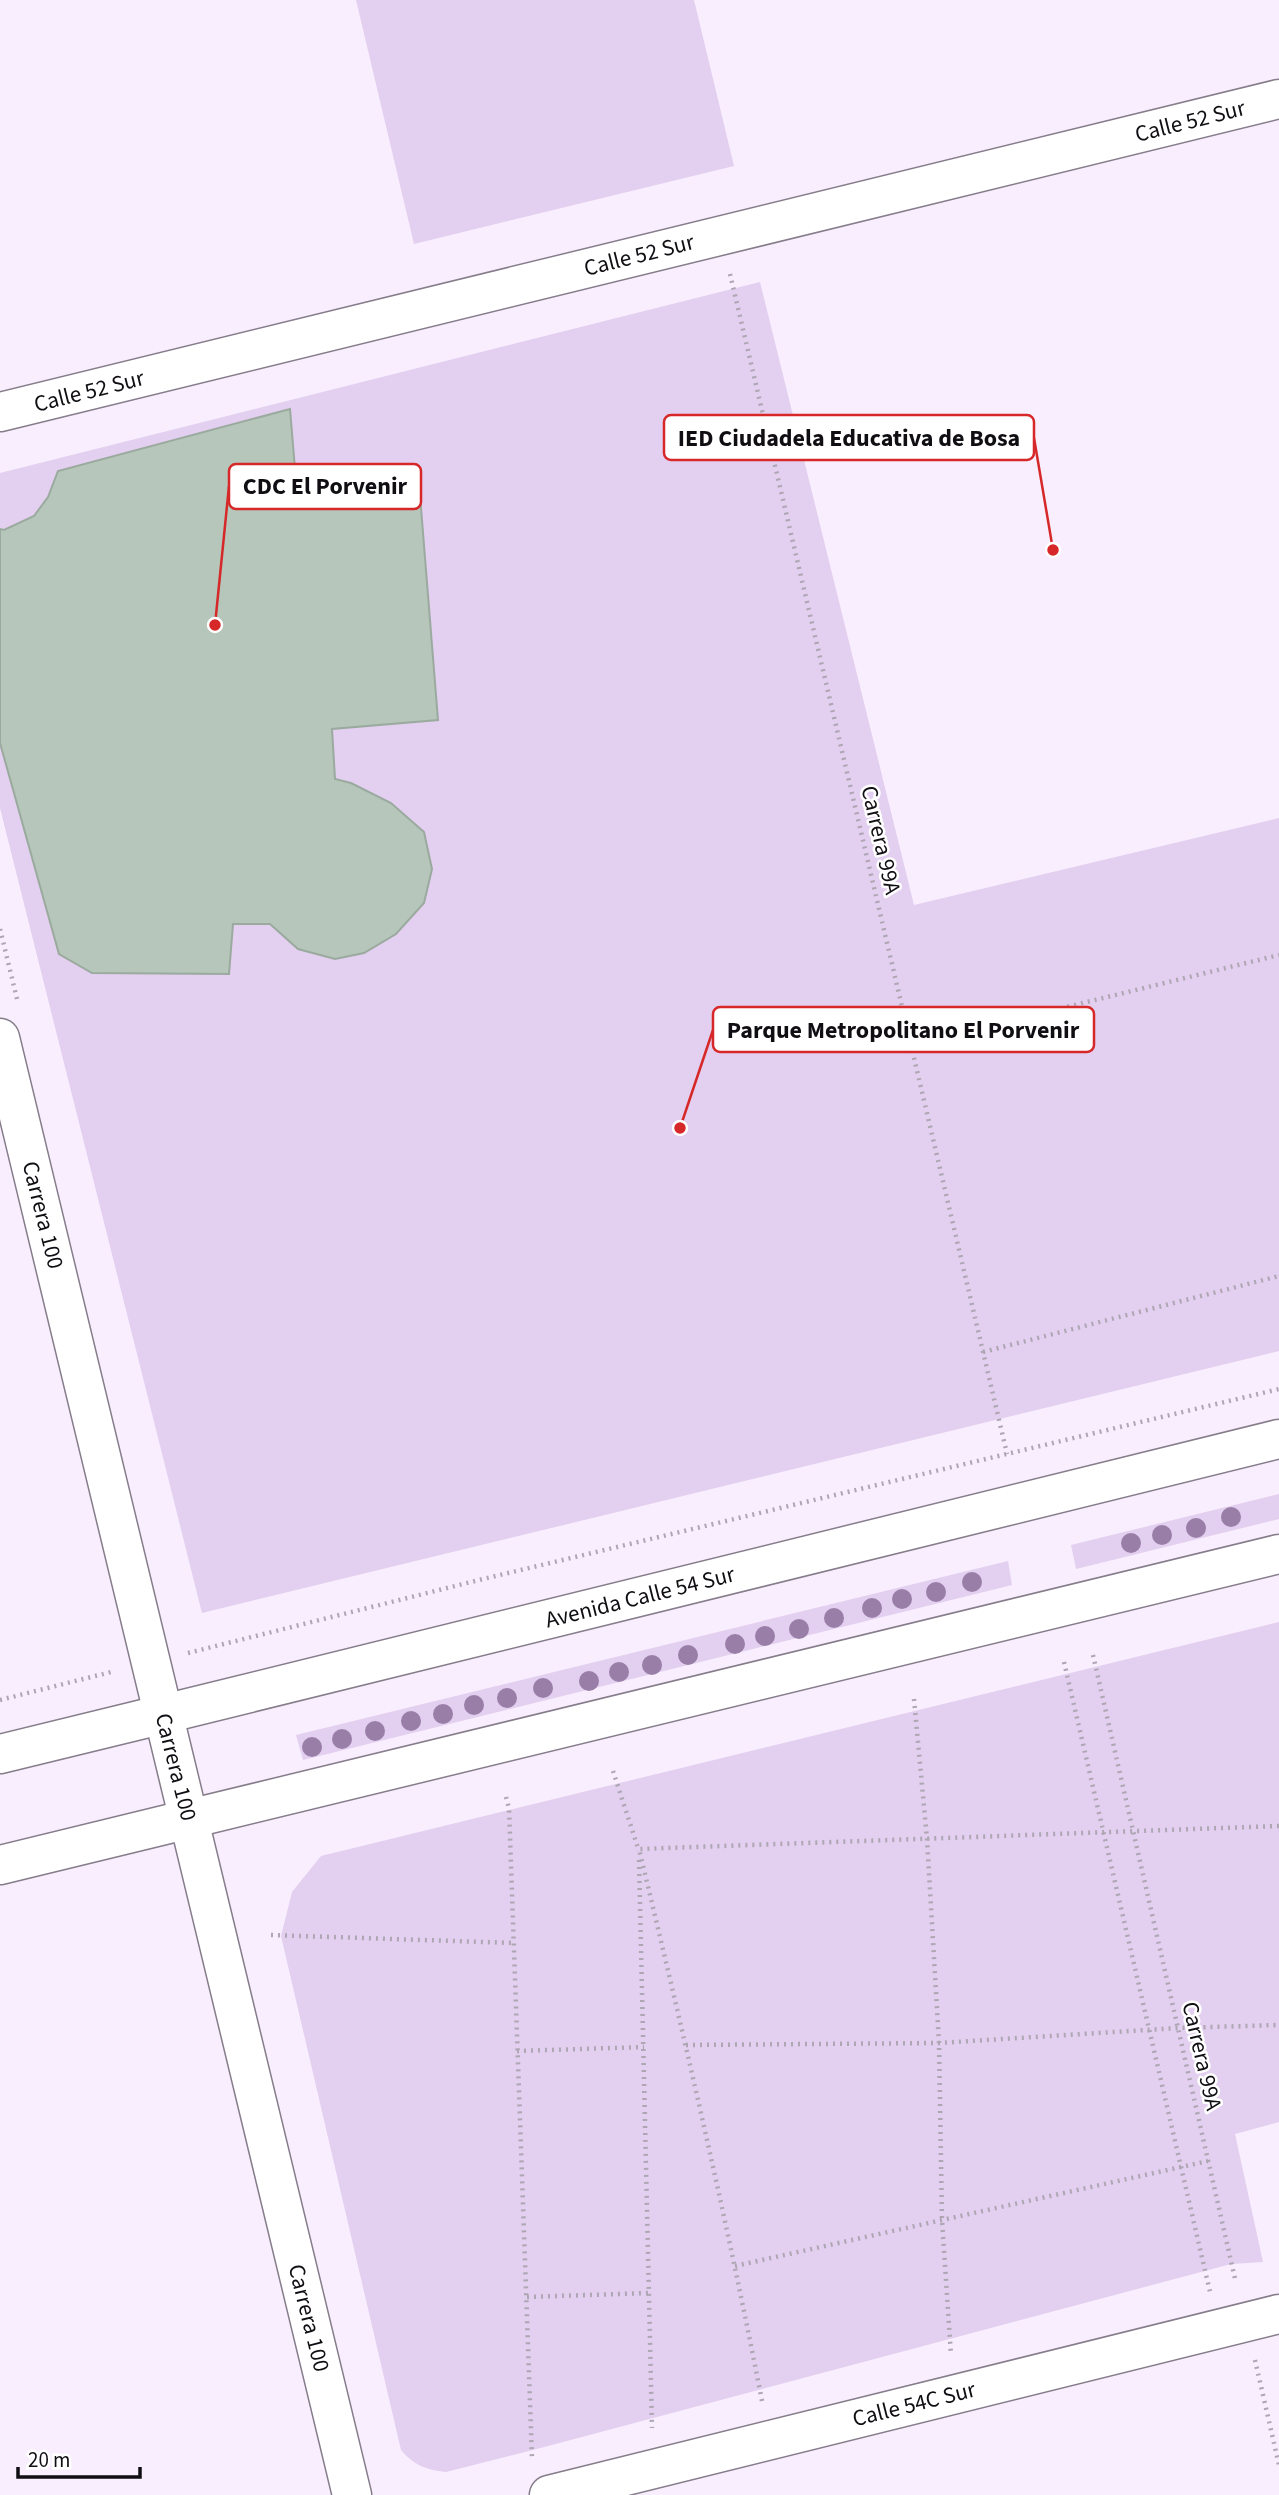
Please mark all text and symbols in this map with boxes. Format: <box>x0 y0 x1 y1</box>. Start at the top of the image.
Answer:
street label: Calle 52 Sur <box>1131 91 1250 151</box>
street label: Calle 52 Sur <box>580 225 699 285</box>
street label: Calle 52 Sur <box>30 361 149 421</box>
callout: IED Ciudadela Educativa de Bosa <box>664 415 1034 460</box>
text: IED Ciudadela Educativa de Bosa <box>678 421 1020 456</box>
callout: CDC El Porvenir <box>229 464 421 509</box>
text: CDC El Porvenir <box>243 469 408 504</box>
street label: Carrera 99A <box>852 782 910 898</box>
callout: Parque Metropolitano El Porvenir <box>713 1007 1094 1052</box>
text: Parque Metropolitano El Porvenir <box>727 1013 1080 1048</box>
street label: Carrera 100 <box>14 1158 72 1272</box>
street label: Avenida Calle 54 Sur <box>542 1557 739 1637</box>
street label: Carrera 100 <box>147 1710 205 1824</box>
street label: Carrera 99A <box>1173 1998 1231 2114</box>
street label: Carrera 100 <box>280 2261 338 2375</box>
street label: Calle 54C Sur <box>849 2373 980 2435</box>
scale bar <box>18 2436 140 2480</box>
text: 20 m <box>28 2445 70 2475</box>

